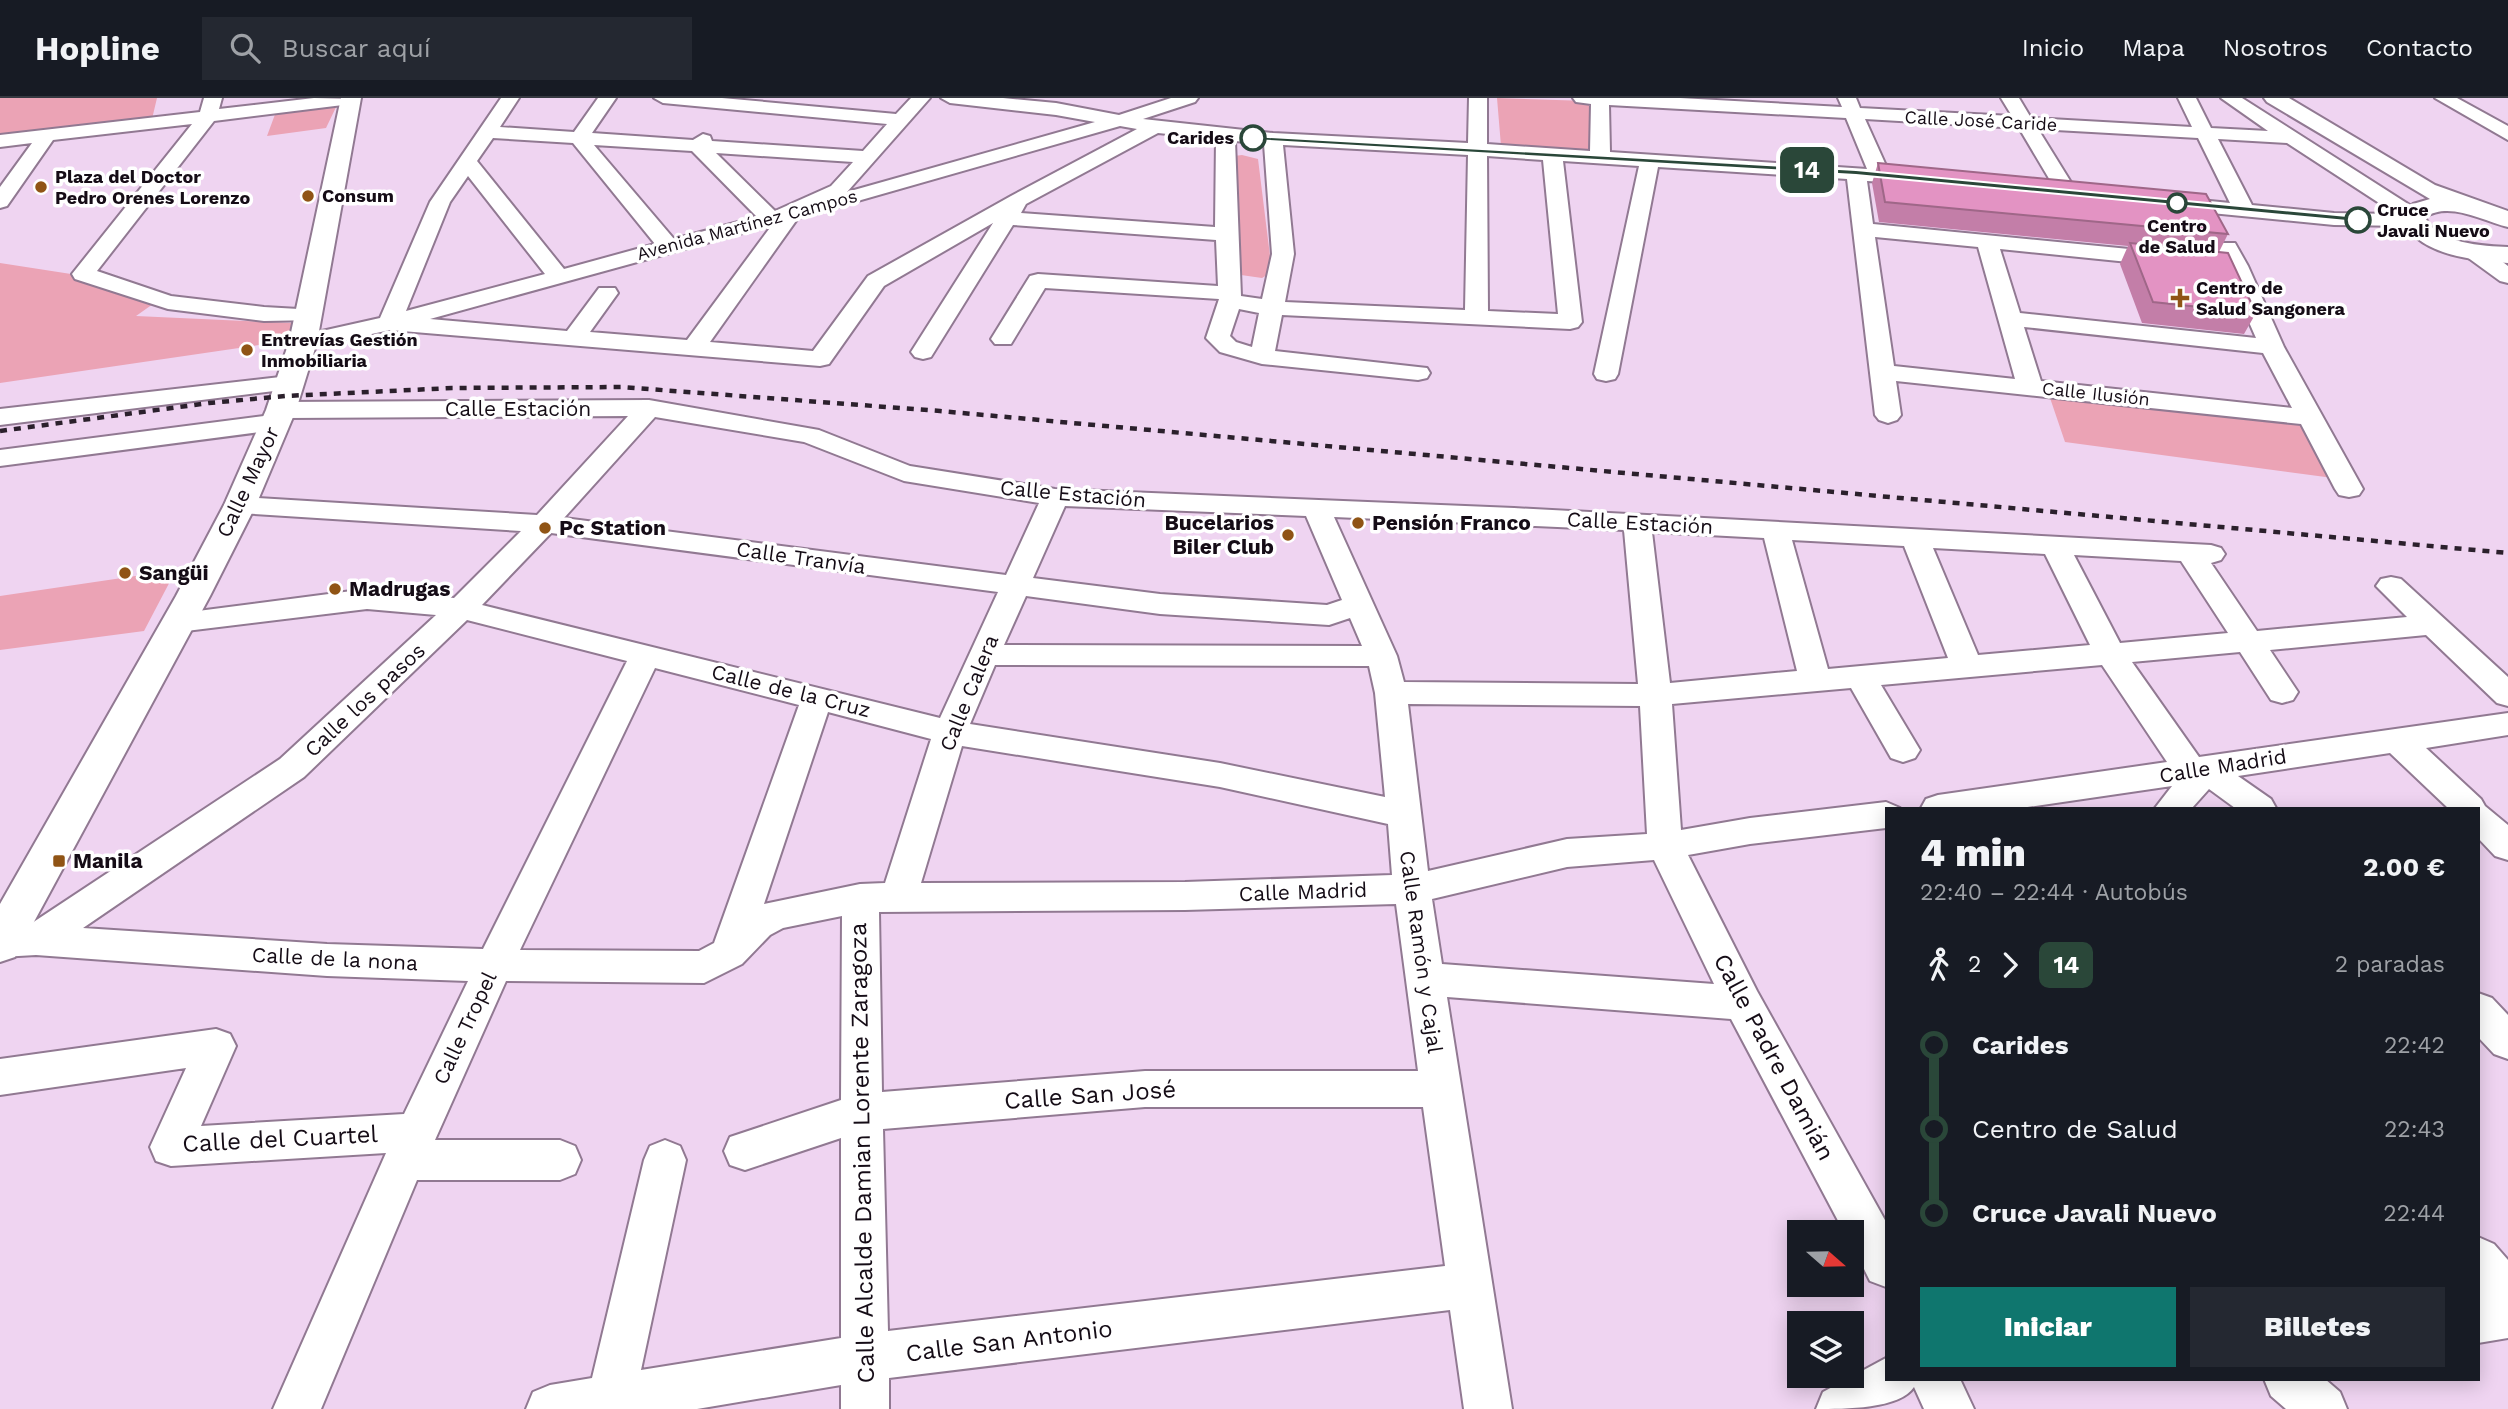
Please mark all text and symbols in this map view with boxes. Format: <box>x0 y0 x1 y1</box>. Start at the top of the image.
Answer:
search box <box>202 17 692 80</box>
text: Hopline <box>35 29 160 68</box>
icon: search <box>226 29 264 67</box>
text: Buscar aquí <box>282 33 431 63</box>
text: Inicio <box>2022 34 2084 62</box>
text: Mapa <box>2122 34 2185 62</box>
text: Nosotros <box>2223 34 2328 62</box>
text: Contacto <box>2366 34 2473 62</box>
street label: Calle José Caride <box>1904 106 2058 135</box>
marker: Carides <box>1240 125 1266 151</box>
place label: Carides <box>1167 127 1234 148</box>
line badge: 14 <box>1776 147 1839 193</box>
text: 14 <box>1794 156 1820 184</box>
place label: Plaza del Doctor Pedro Orenes Lorenzo <box>55 166 251 208</box>
marker: Plaza del Doctor Pedro Orenes Lorenzo <box>33 179 49 195</box>
place label: Consum <box>322 185 394 206</box>
street label: Avenida Martínez Campos <box>634 185 859 264</box>
marker: Consum <box>300 188 316 204</box>
marker: Centro de Salud <box>2167 193 2187 213</box>
place label: Cruce Javali Nuevo <box>2377 199 2490 241</box>
marker: Cruce Javali Nuevo <box>2345 207 2371 233</box>
place label: Centro de Salud <box>2138 215 2216 257</box>
place label: Centro de Salud Sangonera <box>2196 277 2346 319</box>
marker: Centro de Salud Sangonera <box>2170 288 2190 308</box>
place label: Entrevías Gestión Inmobiliaria <box>261 329 418 371</box>
marker: Entrevías Gestión Inmobiliaria <box>239 342 255 358</box>
street label: Calle Ilusión <box>2041 377 2151 410</box>
street label: Calle Estación <box>445 396 591 421</box>
street label: Calle Mayor <box>211 422 284 541</box>
street label: Calle Estación <box>999 475 1147 512</box>
street label: Calle Estación <box>1566 506 1714 539</box>
place label: Bucelarios Biler Club <box>1164 510 1274 559</box>
place label: Pensión Franco <box>1372 510 1531 535</box>
place label: Pc Station <box>559 515 666 540</box>
marker: Pensión Franco <box>1350 515 1366 531</box>
marker: Pc Station <box>537 520 553 536</box>
marker: Bucelarios Biler Club <box>1280 527 1296 543</box>
street label: Calle Tranvía <box>735 536 867 579</box>
place label: Sangüi <box>139 560 209 585</box>
marker: Sangüi <box>117 565 133 581</box>
place label: Madrugas <box>349 576 450 601</box>
marker: Madrugas <box>327 581 343 597</box>
street label: Calle Calera <box>934 631 1003 755</box>
street label: Calle los pasos <box>299 637 430 762</box>
street label: Calle de la Cruz <box>709 659 873 722</box>
street label: Calle Madrid <box>2157 743 2288 788</box>
text: 4 min <box>1920 831 2026 875</box>
place label: Manila <box>73 848 143 873</box>
street label: Calle Ramón y Cajal <box>1395 849 1448 1055</box>
text: 2.00 € <box>2363 852 2445 882</box>
marker: Manila <box>51 853 67 869</box>
street label: Calle Madrid <box>1238 877 1368 906</box>
text: 22:40 – 22:44 · Autobús <box>1920 879 2188 906</box>
street label: Calle Alcalde Damian Lorente Zaragoza <box>844 922 880 1384</box>
street label: Calle de la nona <box>251 942 419 975</box>
icon: walk <box>1920 946 1958 984</box>
icon: forward <box>1991 946 2029 984</box>
street label: Calle Padre Damián <box>1708 949 1840 1165</box>
text: 2 <box>1968 951 1981 978</box>
text: 14 <box>2053 951 2079 979</box>
text: 2 paradas <box>2335 951 2445 978</box>
street label: Calle Tropel <box>428 967 502 1088</box>
text: Carides <box>1972 1030 2069 1060</box>
text: 22:42 <box>2384 1032 2445 1059</box>
street label: Calle San José <box>1003 1075 1177 1115</box>
text: Centro de Salud <box>1972 1114 2178 1144</box>
text: 22:43 <box>2384 1116 2445 1143</box>
street label: Calle del Cuartel <box>182 1120 379 1158</box>
text: Cruce Javali Nuevo <box>1972 1198 2217 1228</box>
text: 22:44 <box>2383 1200 2445 1227</box>
north arrow <box>1787 1220 1864 1297</box>
map controls <box>1787 1220 1864 1388</box>
button: Iniciar <box>1920 1287 2176 1367</box>
button: Billetes <box>2190 1287 2445 1367</box>
button: layers <box>1787 1311 1864 1388</box>
street label: Calle San Antonio <box>904 1314 1114 1368</box>

